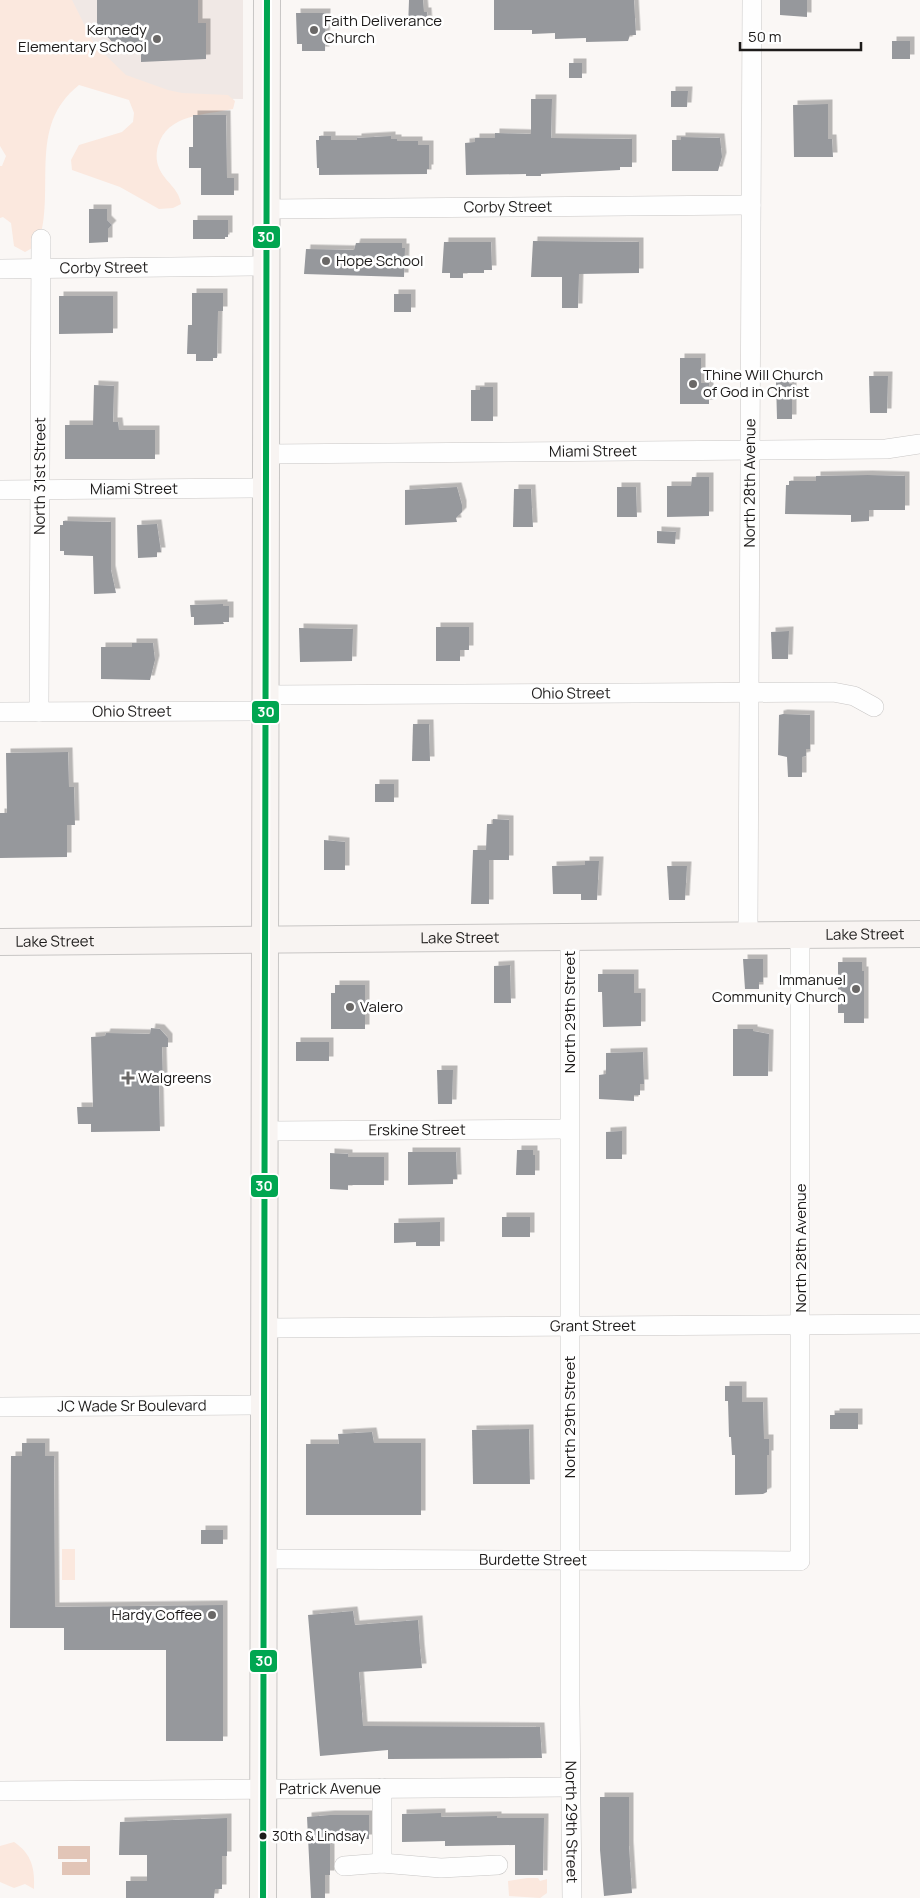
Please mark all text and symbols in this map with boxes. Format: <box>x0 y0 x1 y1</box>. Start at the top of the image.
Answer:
place label: Faith Deliverance Church <box>324 10 442 48</box>
place label: Kennedy Elementary School <box>18 19 147 57</box>
scale bar <box>740 20 861 52</box>
marker: Faith Deliverance Church <box>308 24 320 36</box>
text: 50 m <box>748 26 782 47</box>
marker: Kennedy Elementary School <box>151 33 163 45</box>
street label: Corby Street <box>464 196 552 217</box>
line badge: 30 <box>252 225 281 249</box>
text: 30 <box>257 227 275 246</box>
place label: Hope School <box>336 250 424 271</box>
marker: Hope School <box>320 255 332 267</box>
street label: Corby Street <box>60 256 148 278</box>
place label: Thine Will Church of God in Christ <box>703 364 823 402</box>
marker: Thine Will Church of God in Christ <box>687 378 699 390</box>
street label: North 31st Street <box>29 417 50 535</box>
street label: North 28th Avenue <box>739 418 760 548</box>
street label: Miami Street <box>549 440 637 462</box>
street label: Miami Street <box>90 478 178 499</box>
street label: Ohio Street <box>531 682 611 704</box>
street label: Ohio Street <box>92 700 172 722</box>
line badge: 30 <box>251 700 280 724</box>
text: 30 <box>257 702 275 721</box>
street label: Lake Street <box>825 923 905 945</box>
street label: Lake Street <box>420 927 500 948</box>
street label: Lake Street <box>15 930 95 952</box>
street label: North 29th Street <box>559 951 580 1073</box>
place label: Immanuel Community Church <box>712 969 846 1007</box>
marker: Immanuel Community Church <box>850 983 862 995</box>
place label: Valero <box>360 996 403 1017</box>
marker: Valero <box>344 1001 356 1013</box>
place label: Walgreens <box>138 1067 212 1088</box>
marker: Walgreens <box>122 1072 134 1084</box>
street label: Erskine Street <box>368 1119 466 1140</box>
line badge: 30 <box>250 1174 279 1198</box>
text: 30 <box>255 1176 273 1195</box>
street label: North 28th Avenue <box>790 1183 811 1313</box>
street label: Grant Street <box>550 1315 636 1336</box>
street label: North 29th Street <box>559 1356 580 1478</box>
street label: JC Wade Sr Boulevard <box>57 1394 207 1417</box>
street label: Burdette Street <box>479 1549 587 1570</box>
place label: Hardy Coffee <box>112 1604 202 1625</box>
marker: Hardy Coffee <box>206 1609 218 1621</box>
line badge: 30 <box>249 1649 278 1673</box>
text: 30 <box>255 1651 273 1670</box>
street label: North 29th Street <box>561 1761 583 1883</box>
street label: Patrick Avenue <box>279 1777 381 1799</box>
place label: 30th & Lindsay <box>272 1826 367 1845</box>
marker: 30th & Lindsay <box>258 1831 268 1841</box>

